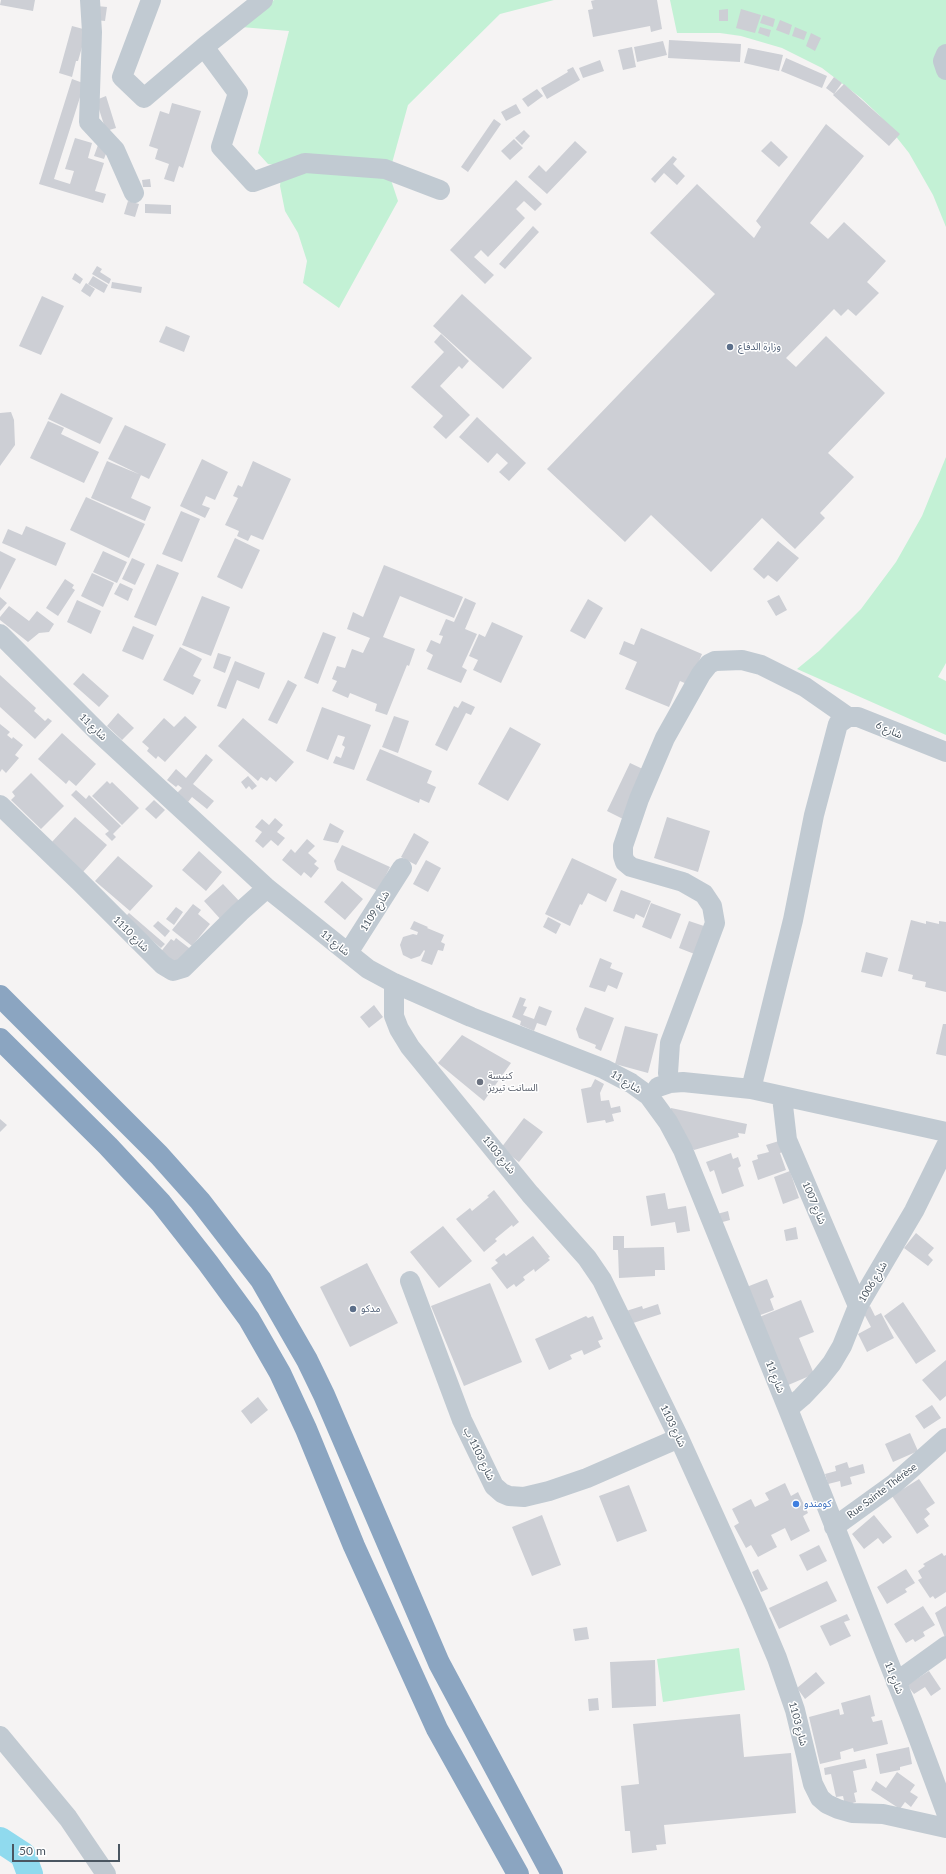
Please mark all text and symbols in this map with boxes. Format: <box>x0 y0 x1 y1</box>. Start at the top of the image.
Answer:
place label: وزارة الدفاع <box>738 341 781 353</box>
marker: وزارة الدفاع <box>725 342 735 352</box>
street label: شارع 11 <box>77 711 109 743</box>
street label: شارع 6 <box>874 719 904 741</box>
street label: شارع 1109 <box>358 889 392 933</box>
street label: شارع 1110 <box>111 914 151 954</box>
street label: شارع 11 <box>318 928 352 958</box>
street label: شارع 11 <box>608 1068 644 1096</box>
place label: كنيسة السانت تيريز <box>488 1070 538 1094</box>
marker: كنيسة السانت تيريز <box>475 1077 485 1087</box>
street label: شارع 1103 <box>480 1134 518 1176</box>
street label: شارع 1007 <box>800 1180 828 1226</box>
street label: شارع 1006 <box>856 1260 890 1304</box>
place label: مدكو <box>361 1303 380 1315</box>
marker: مدكو <box>348 1304 358 1314</box>
street label: شارع 11 <box>763 1359 787 1395</box>
street label: شارع 1103 <box>658 1403 688 1449</box>
street label: شارع 1103 ب <box>461 1425 497 1483</box>
street label: Rue Sainte Thérèse <box>845 1461 919 1521</box>
place label: كومندو <box>804 1498 831 1510</box>
marker: كومندو <box>791 1499 801 1509</box>
street label: شارع 11 <box>882 1660 906 1696</box>
street label: شارع 1103 <box>786 1701 810 1747</box>
scale bar <box>14 1836 122 1862</box>
text: 50 m <box>19 1843 46 1858</box>

